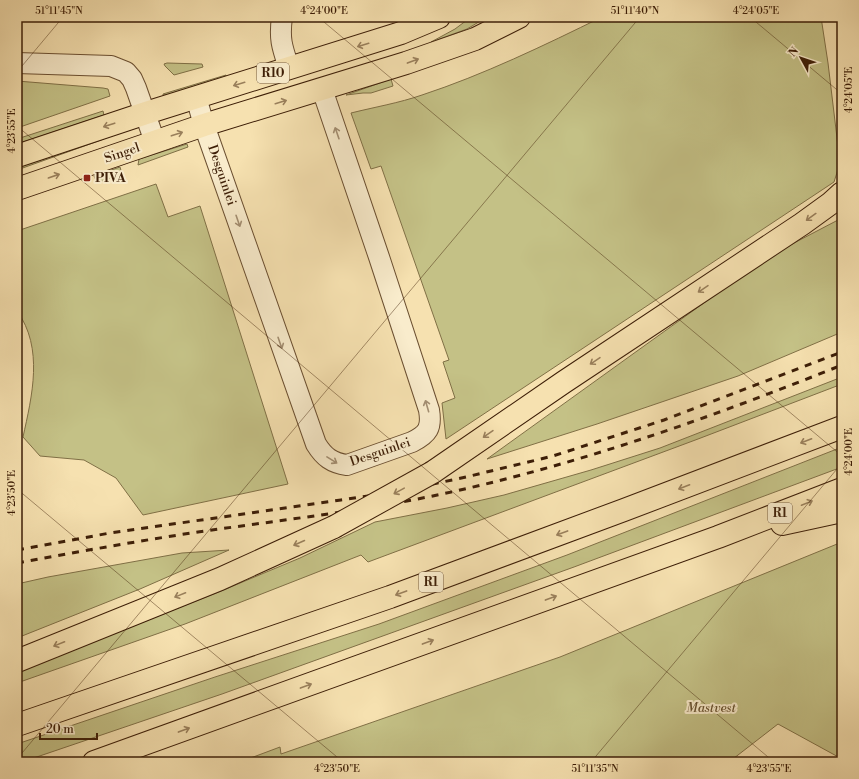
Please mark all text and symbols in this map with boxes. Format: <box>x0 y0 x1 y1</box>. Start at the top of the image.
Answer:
text: 51°11'45"N <box>35 5 83 17</box>
text: 4°24'00"E <box>300 5 348 17</box>
text: 51°11'40"N <box>611 5 660 17</box>
text: 4°24'05"E <box>733 5 779 17</box>
north arrow <box>781 38 821 78</box>
one-way arrow <box>357 42 370 49</box>
text: N <box>786 44 802 60</box>
one-way arrow <box>406 57 419 64</box>
road number: R10 <box>257 63 289 83</box>
text: 4°24'05"E <box>843 67 855 113</box>
one-way arrow <box>233 81 246 88</box>
one-way arrow <box>275 98 288 105</box>
text: 4°23'55"E <box>6 108 18 153</box>
one-way arrow <box>102 122 115 129</box>
one-way arrow <box>333 126 340 139</box>
one-way arrow <box>170 130 182 138</box>
street label: Singel <box>102 139 142 167</box>
street label: Desguinlei <box>204 142 240 208</box>
place label: PIVA <box>95 170 126 186</box>
one-way arrow <box>47 172 59 180</box>
marker: PIVA <box>82 173 92 183</box>
one-way arrow <box>806 213 817 221</box>
one-way arrow <box>235 214 242 227</box>
one-way arrow <box>698 285 709 293</box>
one-way arrow <box>277 337 285 349</box>
one-way arrow <box>590 357 601 365</box>
one-way arrow <box>423 400 430 413</box>
text: 4°24'00"E <box>843 428 855 476</box>
one-way arrow <box>483 430 494 438</box>
street label: Desguinlei <box>347 434 413 470</box>
one-way arrow <box>800 438 812 446</box>
one-way arrow <box>326 457 338 465</box>
text: 4°23'50"E <box>6 470 18 516</box>
one-way arrow <box>679 484 691 492</box>
one-way arrow <box>393 488 405 496</box>
one-way arrow <box>800 498 812 506</box>
road number: R1 <box>768 503 792 523</box>
one-way arrow <box>556 530 569 537</box>
one-way arrow <box>293 540 305 547</box>
road number: R1 <box>419 572 443 592</box>
one-way arrow <box>396 589 408 597</box>
one-way arrow <box>174 591 186 599</box>
one-way arrow <box>544 593 556 601</box>
one-way arrow <box>422 637 434 645</box>
one-way arrow <box>54 640 66 648</box>
one-way arrow <box>300 681 312 689</box>
park label: Mastvest <box>686 700 736 716</box>
scale bar <box>40 715 97 741</box>
text: 20 m <box>46 722 74 737</box>
one-way arrow <box>177 725 189 733</box>
text: 4°23'50"E <box>314 763 360 775</box>
text: 51°11'35"N <box>571 763 619 775</box>
text: 4°23'55"E <box>747 763 792 775</box>

